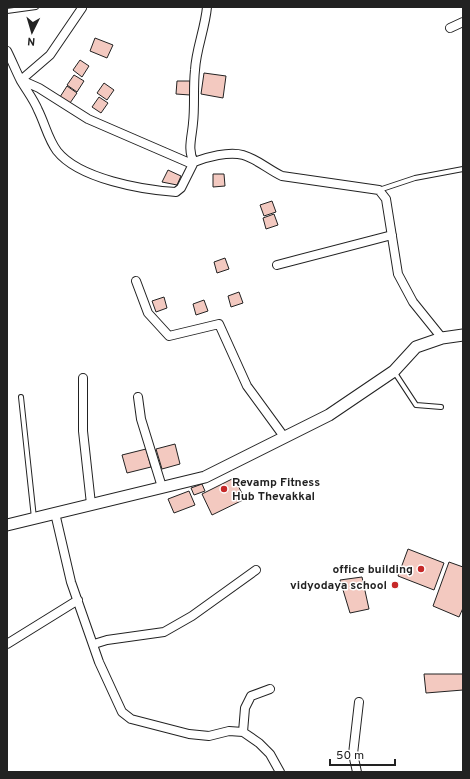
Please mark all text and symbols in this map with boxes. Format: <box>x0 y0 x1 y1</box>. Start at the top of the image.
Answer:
north arrow <box>12 12 52 52</box>
text: N <box>27 34 36 48</box>
place label: Revamp Fitness Hub Thevakkal <box>232 475 320 505</box>
marker: Revamp Fitness Hub Thevakkal <box>219 484 229 494</box>
place label: office building <box>332 562 413 578</box>
marker: office building <box>416 564 426 574</box>
place label: vidyodaya school <box>290 578 387 594</box>
marker: vidyodaya school <box>390 580 400 590</box>
scale bar <box>330 741 395 767</box>
text: 50 m <box>336 748 364 764</box>

